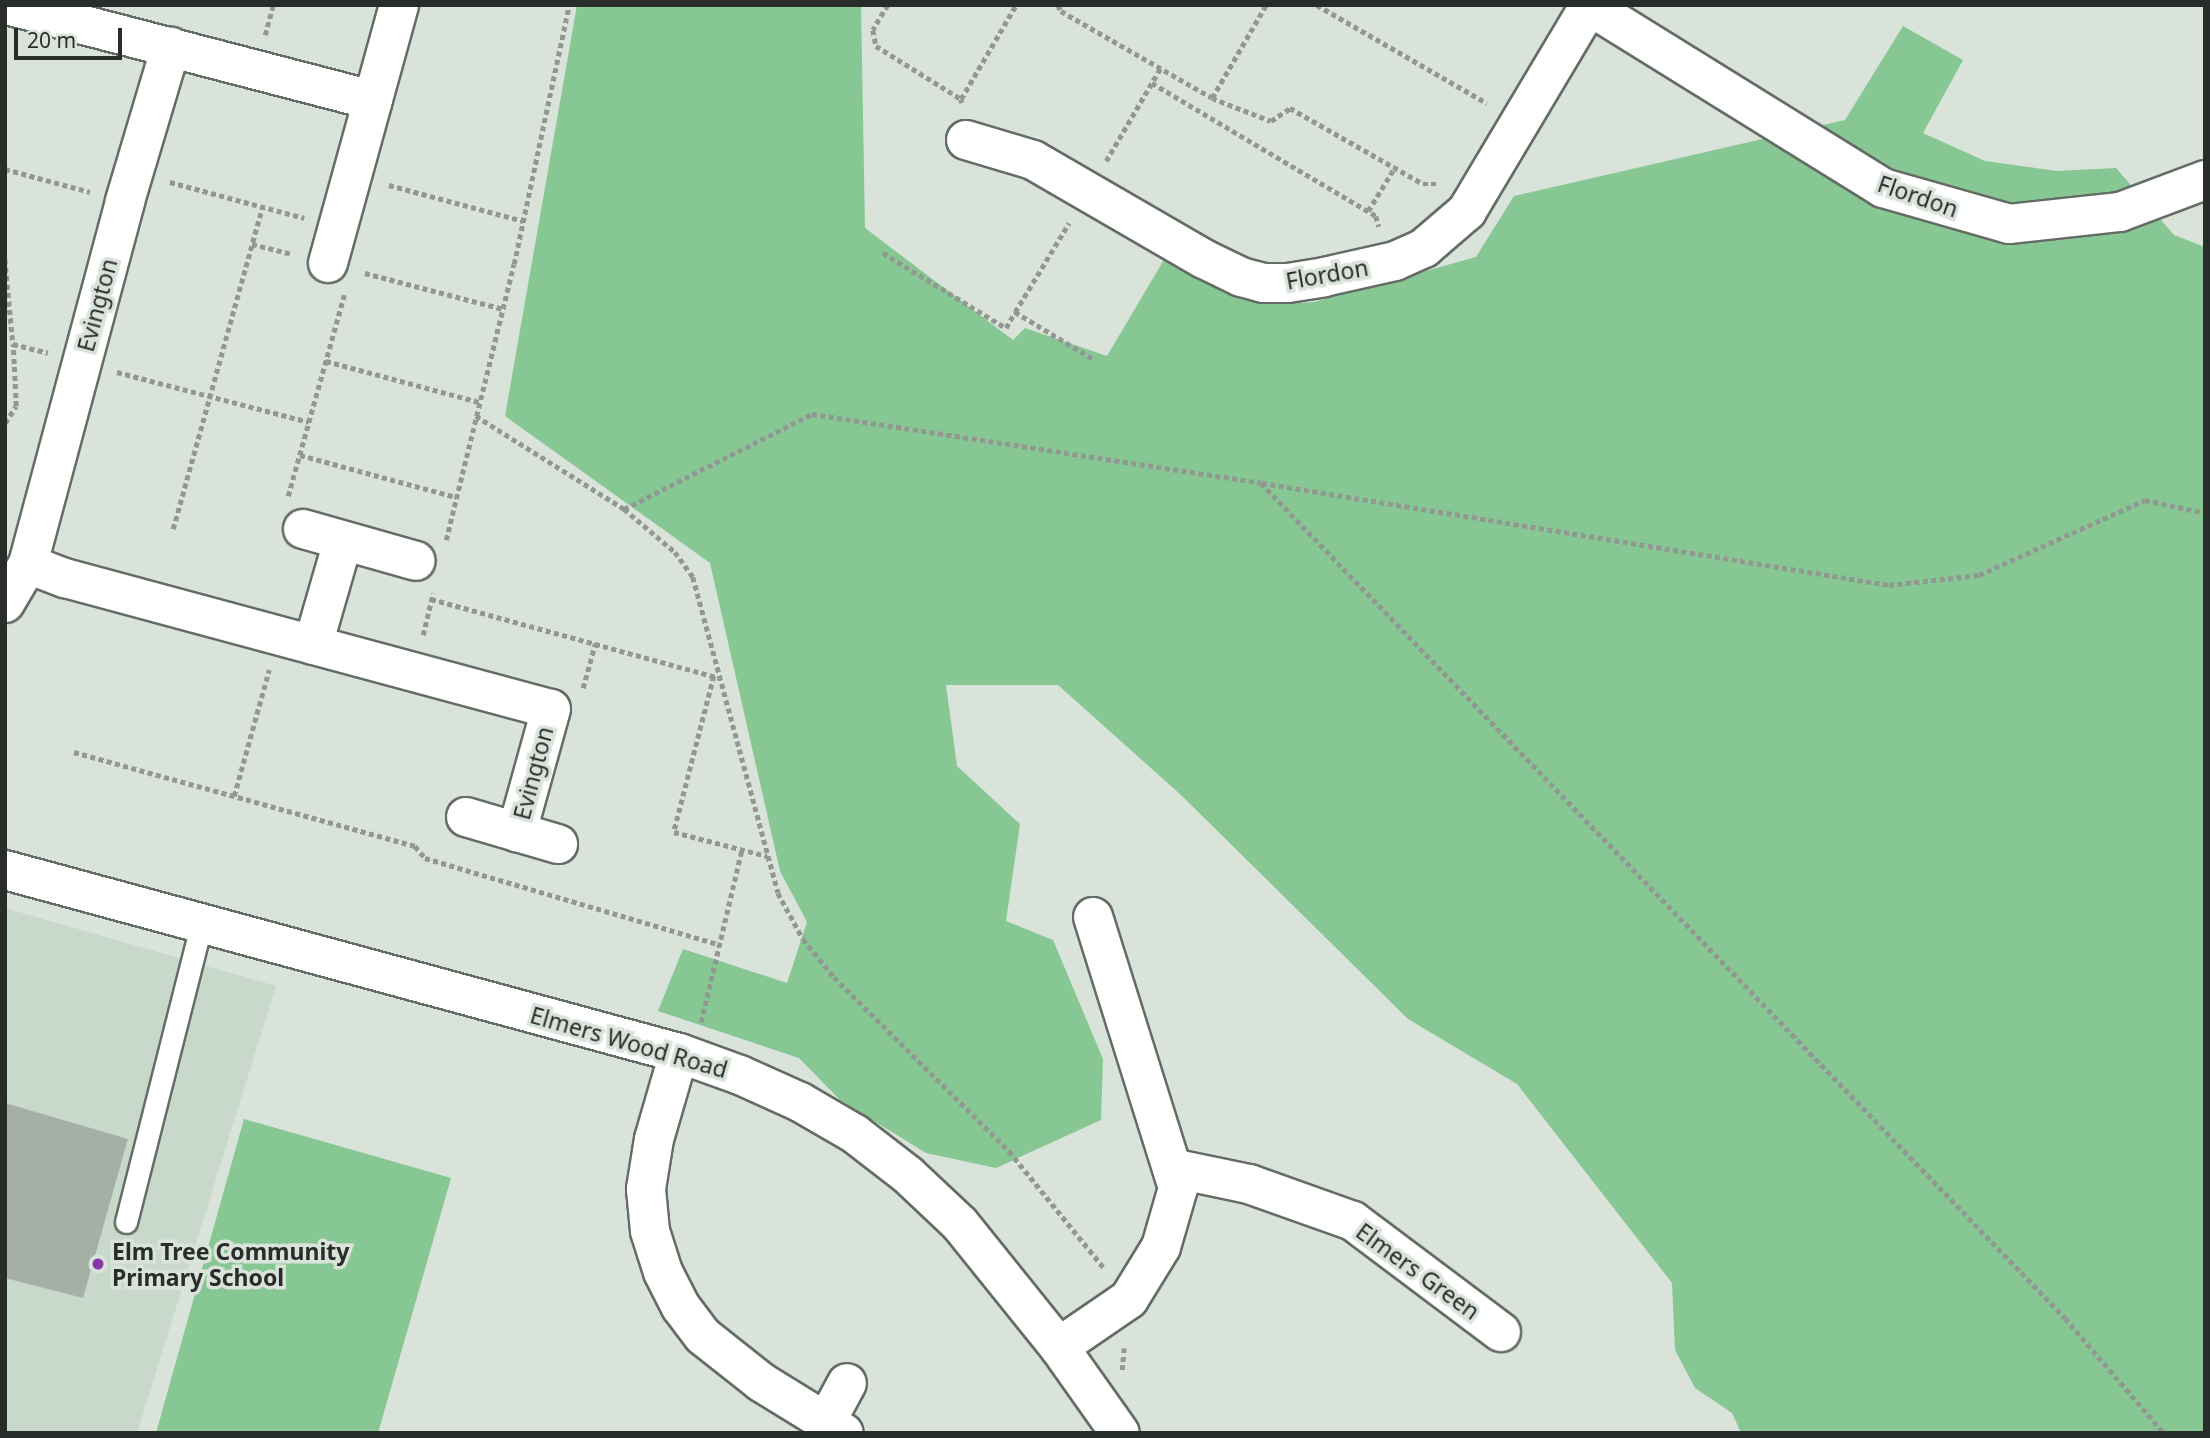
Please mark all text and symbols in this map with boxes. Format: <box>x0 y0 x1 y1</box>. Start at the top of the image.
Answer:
scale bar <box>18 14 126 58</box>
text: 20 m <box>27 26 76 54</box>
street label: Flordon <box>1874 169 1962 223</box>
street label: Flordon <box>1284 253 1370 295</box>
street label: Evington <box>71 255 123 355</box>
street label: Evington <box>507 723 559 823</box>
street label: Elmers Wood Road <box>527 1001 731 1083</box>
street label: Elmers Green <box>1351 1217 1485 1325</box>
place label: Elm Tree Community Primary School <box>112 1237 349 1291</box>
marker: Elm Tree Community Primary School <box>90 1256 106 1272</box>

